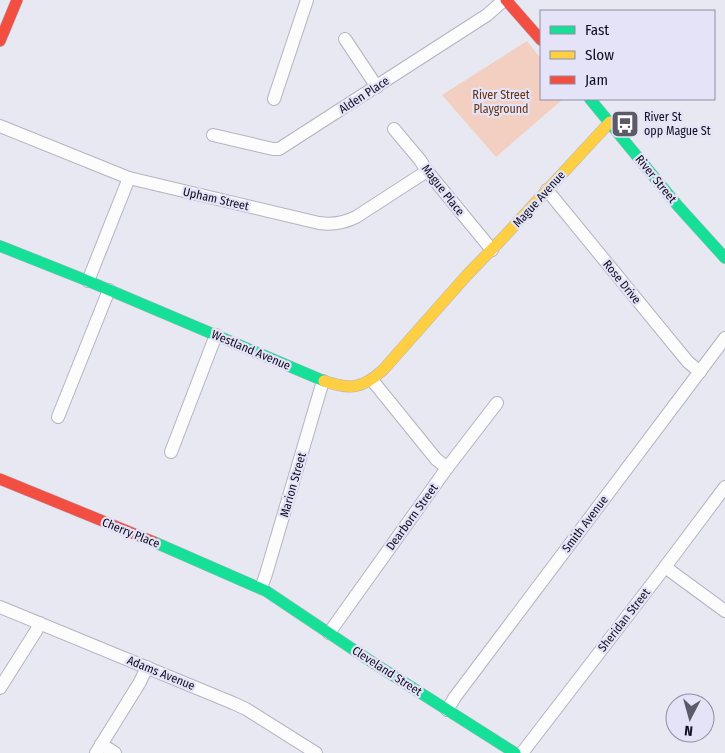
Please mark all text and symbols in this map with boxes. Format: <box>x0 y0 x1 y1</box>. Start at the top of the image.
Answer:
legend <box>540 10 715 100</box>
text: Fast <box>585 21 609 39</box>
text: Slow <box>585 46 614 64</box>
text: Jam <box>585 71 608 89</box>
street label: Alden Place <box>336 74 392 116</box>
park label: River Street Playground <box>472 88 530 116</box>
bus stop icon: River St opp Mague St <box>610 109 640 139</box>
place label: River St opp Mague St <box>644 110 711 138</box>
street label: River Street <box>633 152 680 206</box>
street label: Mague Place <box>419 162 467 218</box>
street label: Mague Avenue <box>510 168 568 230</box>
street label: Upham Street <box>182 185 250 213</box>
street label: Rose Drive <box>600 257 644 307</box>
street label: Westland Avenue <box>209 327 293 373</box>
street label: Marion Street <box>277 451 309 519</box>
street label: Dearborn Street <box>383 481 441 553</box>
street label: Smith Avenue <box>559 493 611 555</box>
street label: Cherry Place <box>100 515 162 551</box>
street label: Sheridan Street <box>595 586 653 654</box>
street label: Cleveland Street <box>350 643 425 699</box>
street label: Adams Avenue <box>125 653 197 693</box>
north arrow <box>665 693 715 743</box>
text: N <box>684 722 694 739</box>

